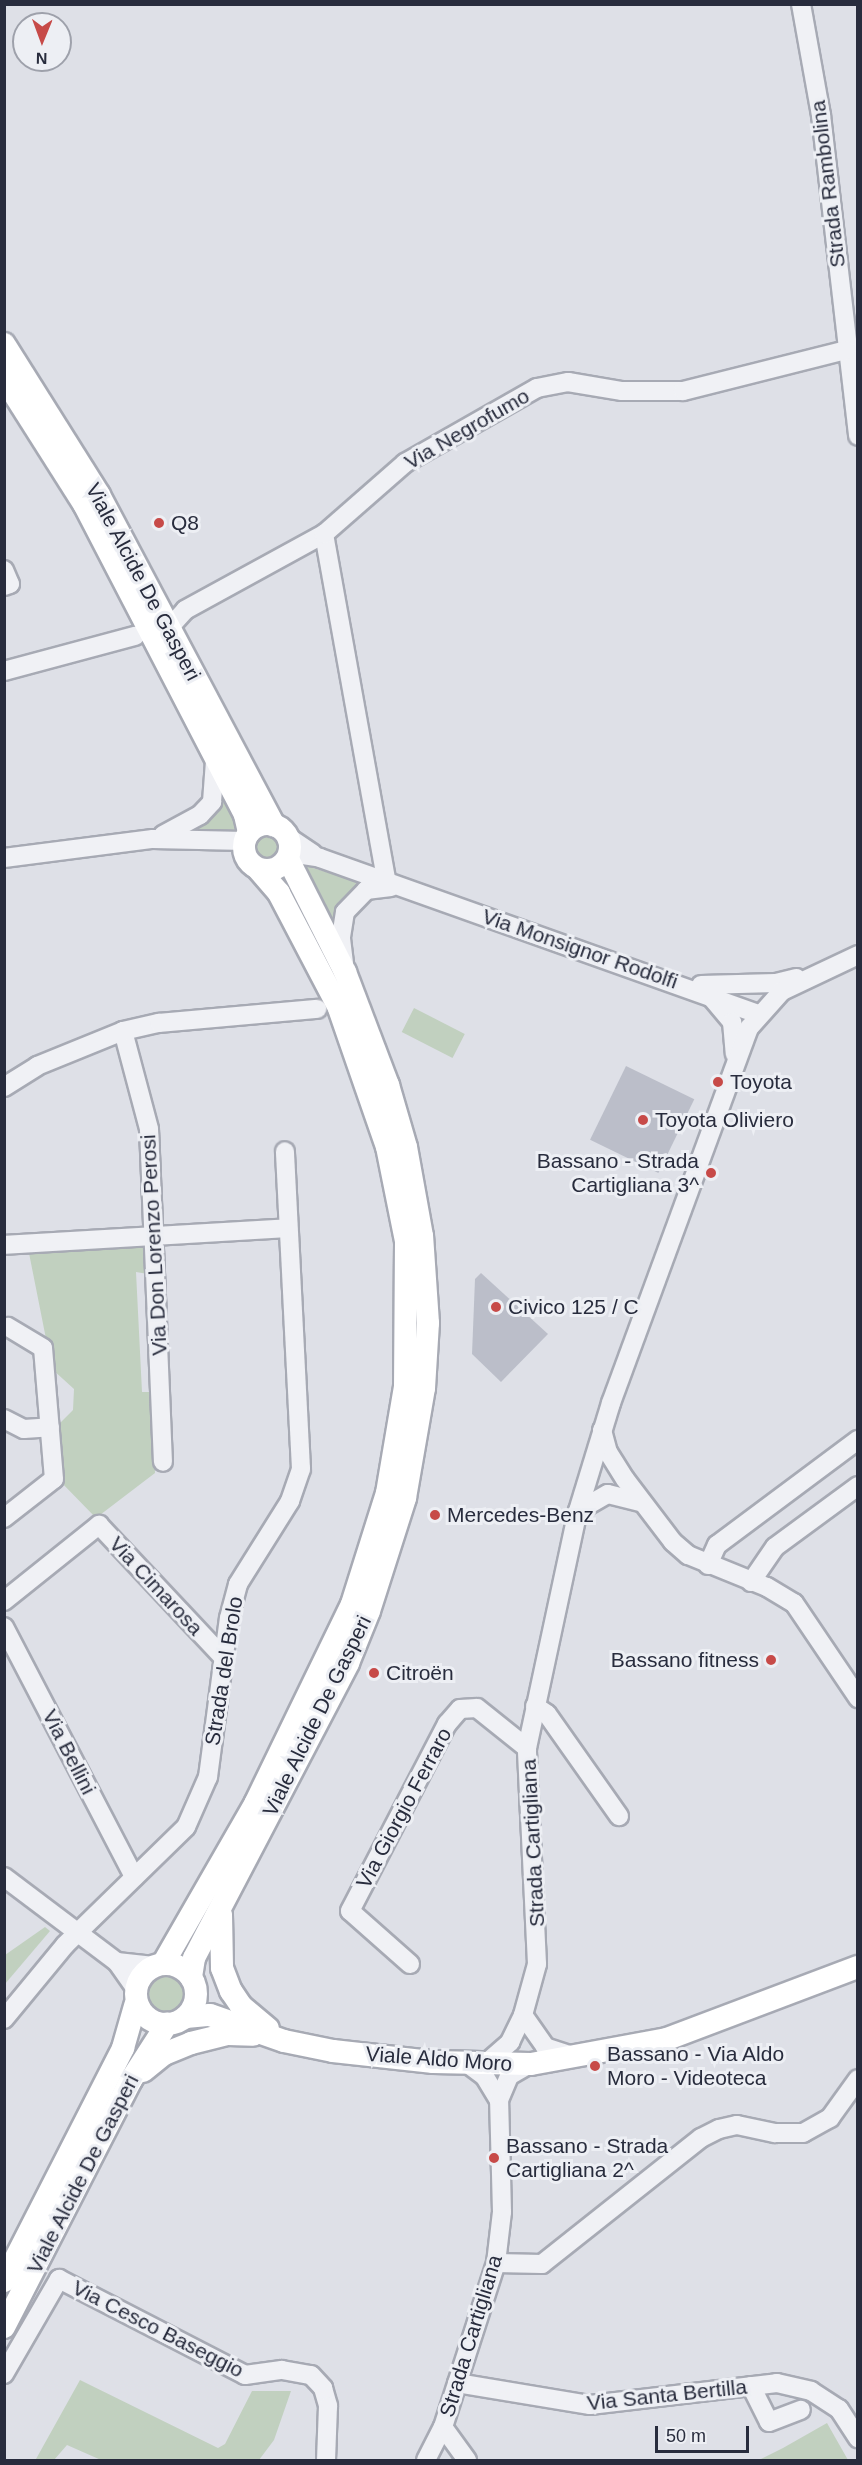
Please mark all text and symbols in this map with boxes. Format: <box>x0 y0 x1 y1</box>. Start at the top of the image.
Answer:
north arrow <box>12 12 72 72</box>
text: N <box>36 50 48 67</box>
street label: Strada Rambolina <box>805 99 851 269</box>
street label: Via Negrofumo <box>400 383 534 475</box>
street label: Viale Alcide De Gasperi <box>80 478 206 686</box>
place label: Q8 <box>171 510 199 536</box>
marker: Q8 <box>152 516 166 530</box>
street label: Via Monsignor Rodolfi <box>479 904 681 994</box>
place label: Toyota <box>730 1069 792 1095</box>
marker: Toyota <box>711 1075 725 1089</box>
place label: Toyota Oliviero <box>655 1107 794 1133</box>
marker: Toyota Oliviero <box>636 1113 650 1127</box>
street label: Via Don Lorenzo Perosi <box>136 1134 172 1356</box>
place label: Bassano - Strada Cartigliana 3^ <box>537 1148 699 1198</box>
marker: Bassano - Strada Cartigliana 3^ <box>704 1166 718 1180</box>
place label: Civico 125 / C <box>508 1294 639 1320</box>
marker: Civico 125 / C <box>489 1300 503 1314</box>
place label: Mercedes-Benz <box>447 1502 594 1528</box>
marker: Mercedes-Benz <box>428 1508 442 1522</box>
street label: Via Cimarosa <box>104 1531 208 1641</box>
street label: Strada del Brolo <box>200 1595 248 1747</box>
street label: Viale Alcide De Gasperi <box>257 1611 377 1821</box>
place label: Bassano fitness <box>611 1647 759 1673</box>
marker: Bassano fitness <box>764 1653 778 1667</box>
place label: Citroën <box>386 1660 454 1686</box>
marker: Citroën <box>367 1666 381 1680</box>
street label: Via Bellini <box>37 1705 101 1799</box>
street label: Via Giorgio Ferraro <box>351 1723 457 1893</box>
street label: Strada Cartigliana <box>516 1758 550 1928</box>
street label: Viale Aldo Moro <box>364 2041 514 2077</box>
place label: Bassano - Via Aldo Moro - Videoteca <box>607 2041 785 2091</box>
marker: Bassano - Via Aldo Moro - Videoteca <box>588 2059 602 2073</box>
street label: Viale Alcide De Gasperi <box>22 2070 144 2278</box>
place label: Bassano - Strada Cartigliana 2^ <box>506 2133 668 2183</box>
marker: Bassano - Strada Cartigliana 2^ <box>487 2151 501 2165</box>
street label: Strada Cartigliana <box>434 2252 508 2420</box>
street label: Via Cesco Baseggio <box>68 2275 248 2383</box>
street label: Via Santa Bertilla <box>586 2374 748 2416</box>
scale bar <box>658 2414 752 2452</box>
text: 50 m <box>666 2426 706 2446</box>

